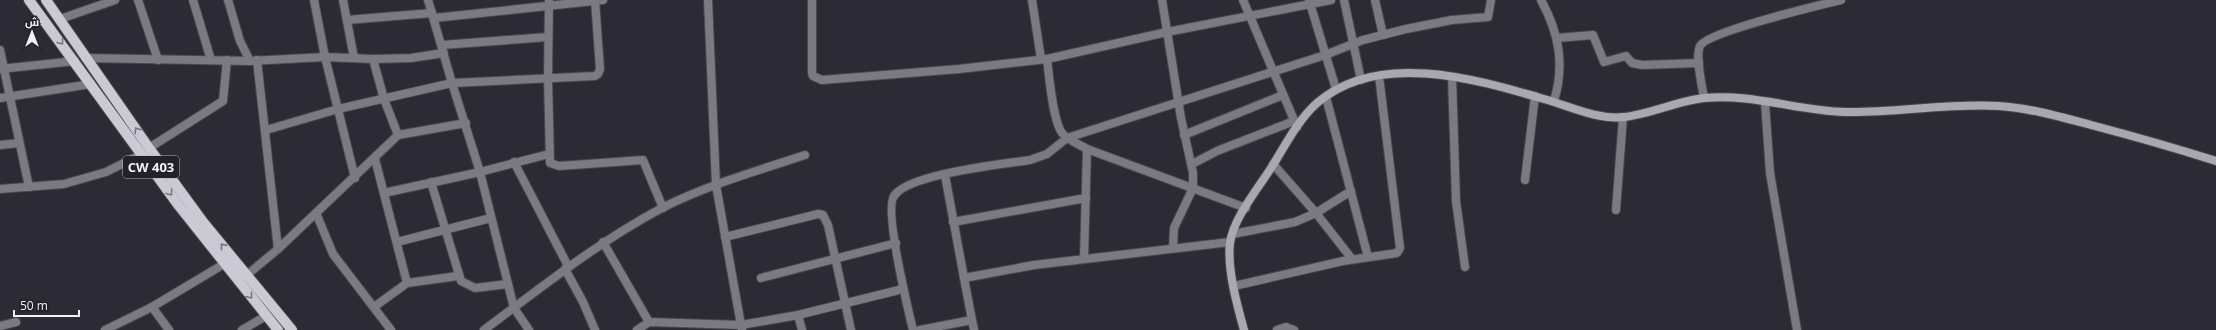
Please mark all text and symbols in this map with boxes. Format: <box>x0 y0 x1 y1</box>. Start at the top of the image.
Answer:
north arrow <box>12 12 52 52</box>
text: ش <box>25 14 39 29</box>
one-way arrow <box>56 38 63 45</box>
one-way arrow <box>134 127 142 134</box>
road number: CW 403 <box>123 156 179 178</box>
one-way arrow <box>165 189 172 196</box>
one-way arrow <box>220 243 227 250</box>
one-way arrow <box>245 291 252 298</box>
scale bar <box>14 292 79 318</box>
text: 50 m <box>20 297 48 314</box>

